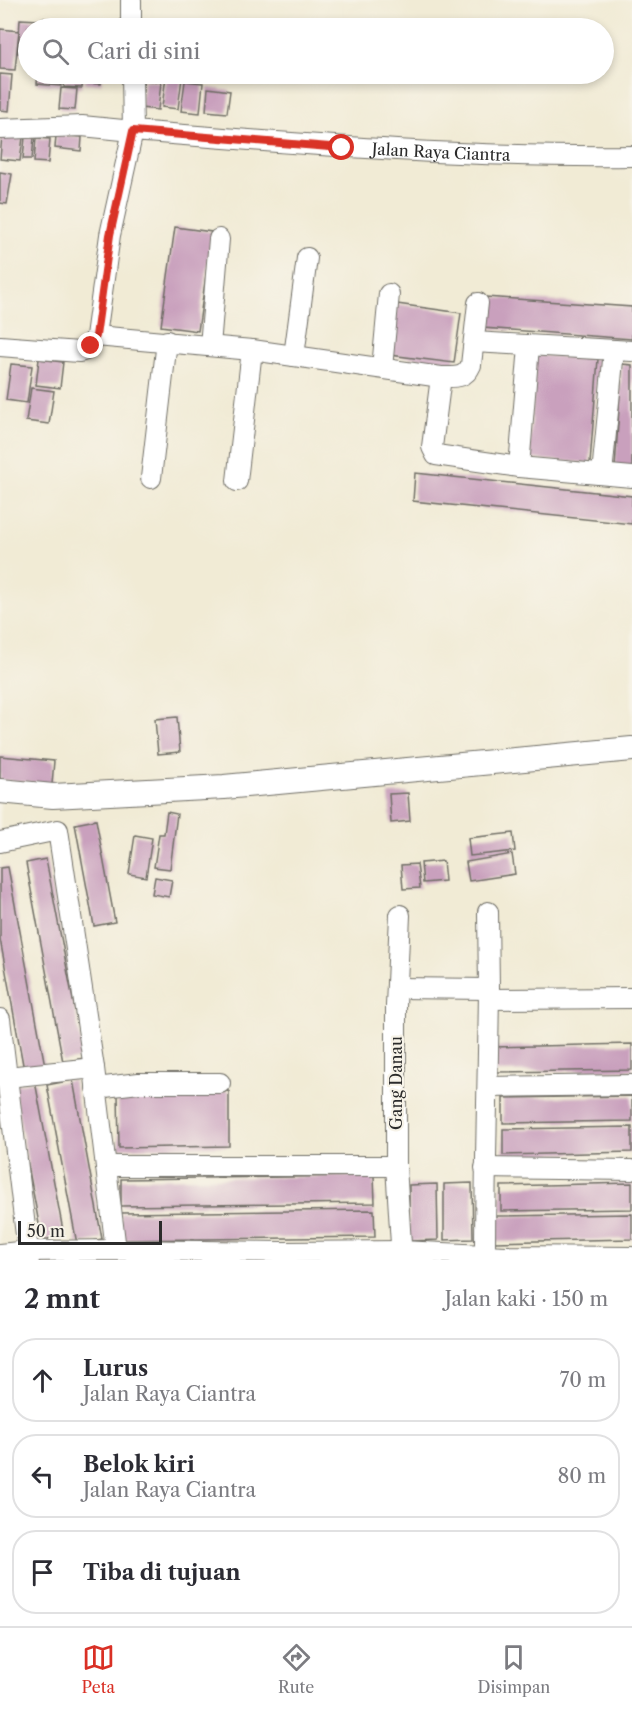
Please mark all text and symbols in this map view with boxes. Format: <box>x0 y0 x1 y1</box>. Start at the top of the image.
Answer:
search box <box>18 18 614 84</box>
icon: search <box>39 35 72 68</box>
text: Cari di sini <box>87 38 200 65</box>
route start <box>328 134 354 160</box>
street label: Jalan Raya Ciantra <box>368 138 511 165</box>
route end <box>77 332 103 358</box>
street label: Gang Danau <box>386 1036 406 1130</box>
scale bar <box>18 1218 162 1246</box>
text: 50 m <box>27 1221 65 1241</box>
text: 2 mnt <box>24 1283 100 1315</box>
text: Jalan kaki · 150 m <box>445 1287 608 1311</box>
text: Lurus <box>83 1355 148 1382</box>
icon: ahead <box>26 1364 59 1397</box>
text: 70 m <box>560 1368 606 1392</box>
text: Jalan Raya Ciantra <box>83 1382 256 1406</box>
text: Belok kiri <box>83 1451 195 1478</box>
icon: left <box>26 1460 59 1493</box>
text: 80 m <box>558 1464 606 1488</box>
text: Jalan Raya Ciantra <box>83 1478 256 1502</box>
icon: arrive <box>26 1556 59 1589</box>
text: Tiba di tujuan <box>83 1559 241 1586</box>
tab: Peta <box>82 1641 115 1697</box>
tab: Rute <box>278 1641 314 1697</box>
tab: Disimpan <box>477 1641 550 1697</box>

